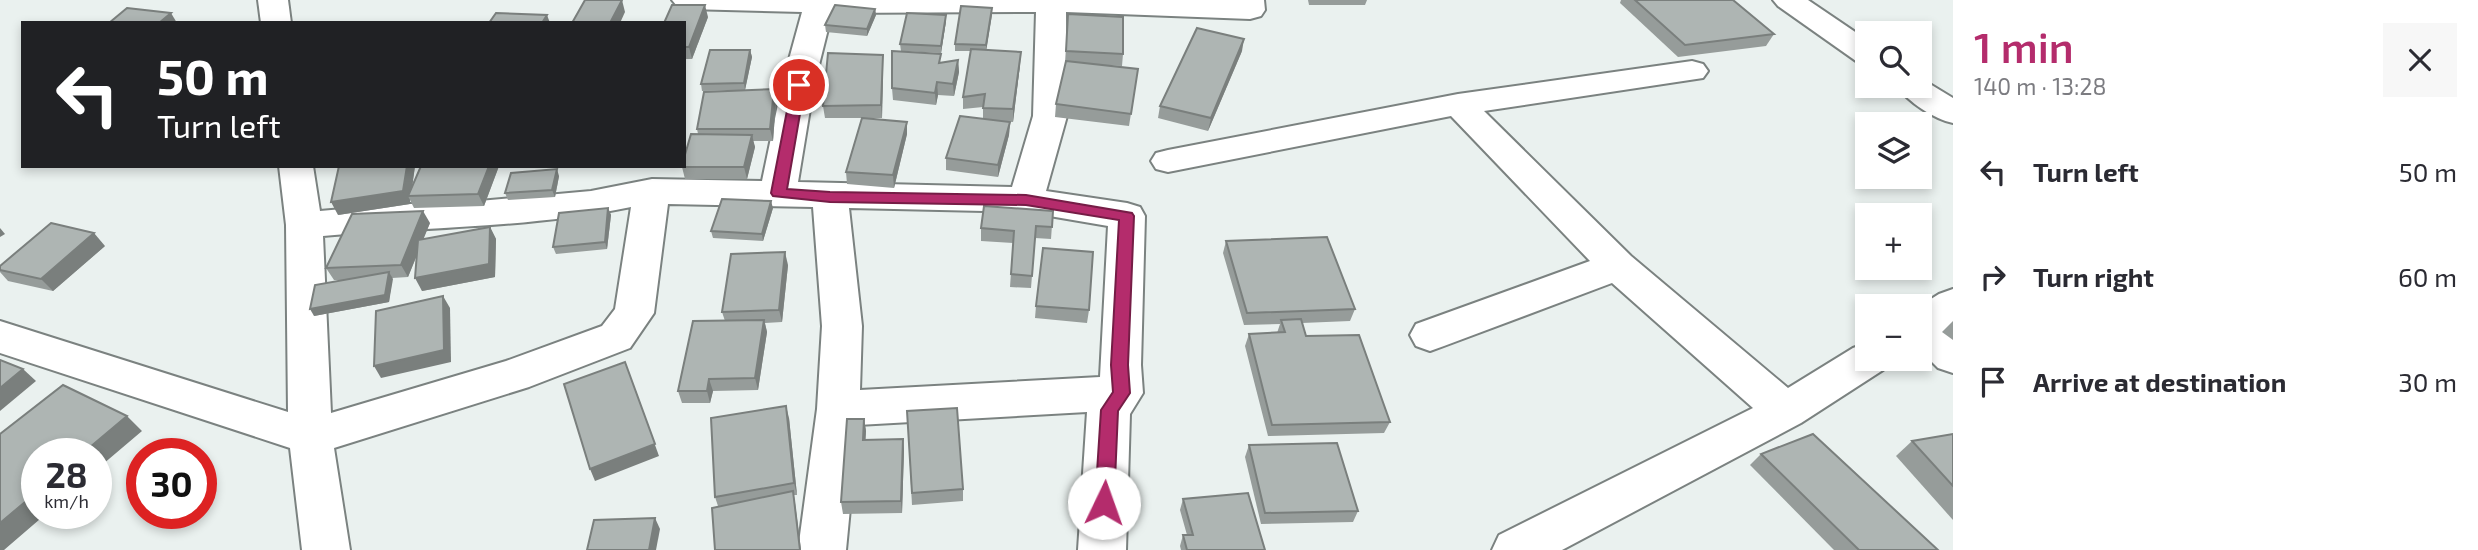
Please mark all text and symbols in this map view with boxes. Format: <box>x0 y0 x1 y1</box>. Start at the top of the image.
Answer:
map controls <box>1855 21 1932 371</box>
button: search <box>1855 21 1932 98</box>
text: 1 min <box>1974 21 2074 71</box>
button: close <box>2383 23 2457 97</box>
text: 50 m <box>157 46 269 105</box>
icon: left <box>42 49 133 140</box>
pin <box>769 55 829 115</box>
icon: arrive <box>780 66 818 104</box>
text: 140 m · 13:28 <box>1974 72 2106 100</box>
text: Turn left <box>157 106 281 144</box>
button: layers <box>1855 112 1932 189</box>
icon: left <box>1974 153 2012 191</box>
text: Turn left <box>2033 156 2139 187</box>
text: 50 m <box>2399 156 2457 187</box>
button: + <box>1855 203 1932 280</box>
icon: right <box>1974 258 2012 296</box>
text: Turn right <box>2033 261 2154 292</box>
text: 60 m <box>2398 261 2457 292</box>
button: − <box>1855 294 1932 371</box>
icon: arrive <box>1974 363 2012 401</box>
text: Arrive at destination <box>2033 366 2286 397</box>
text: 30 m <box>2398 366 2457 397</box>
speed limit sign: 30 <box>126 438 217 529</box>
text: 28 <box>45 453 88 495</box>
position arrow <box>1067 466 1141 540</box>
text: km/h <box>44 490 89 512</box>

